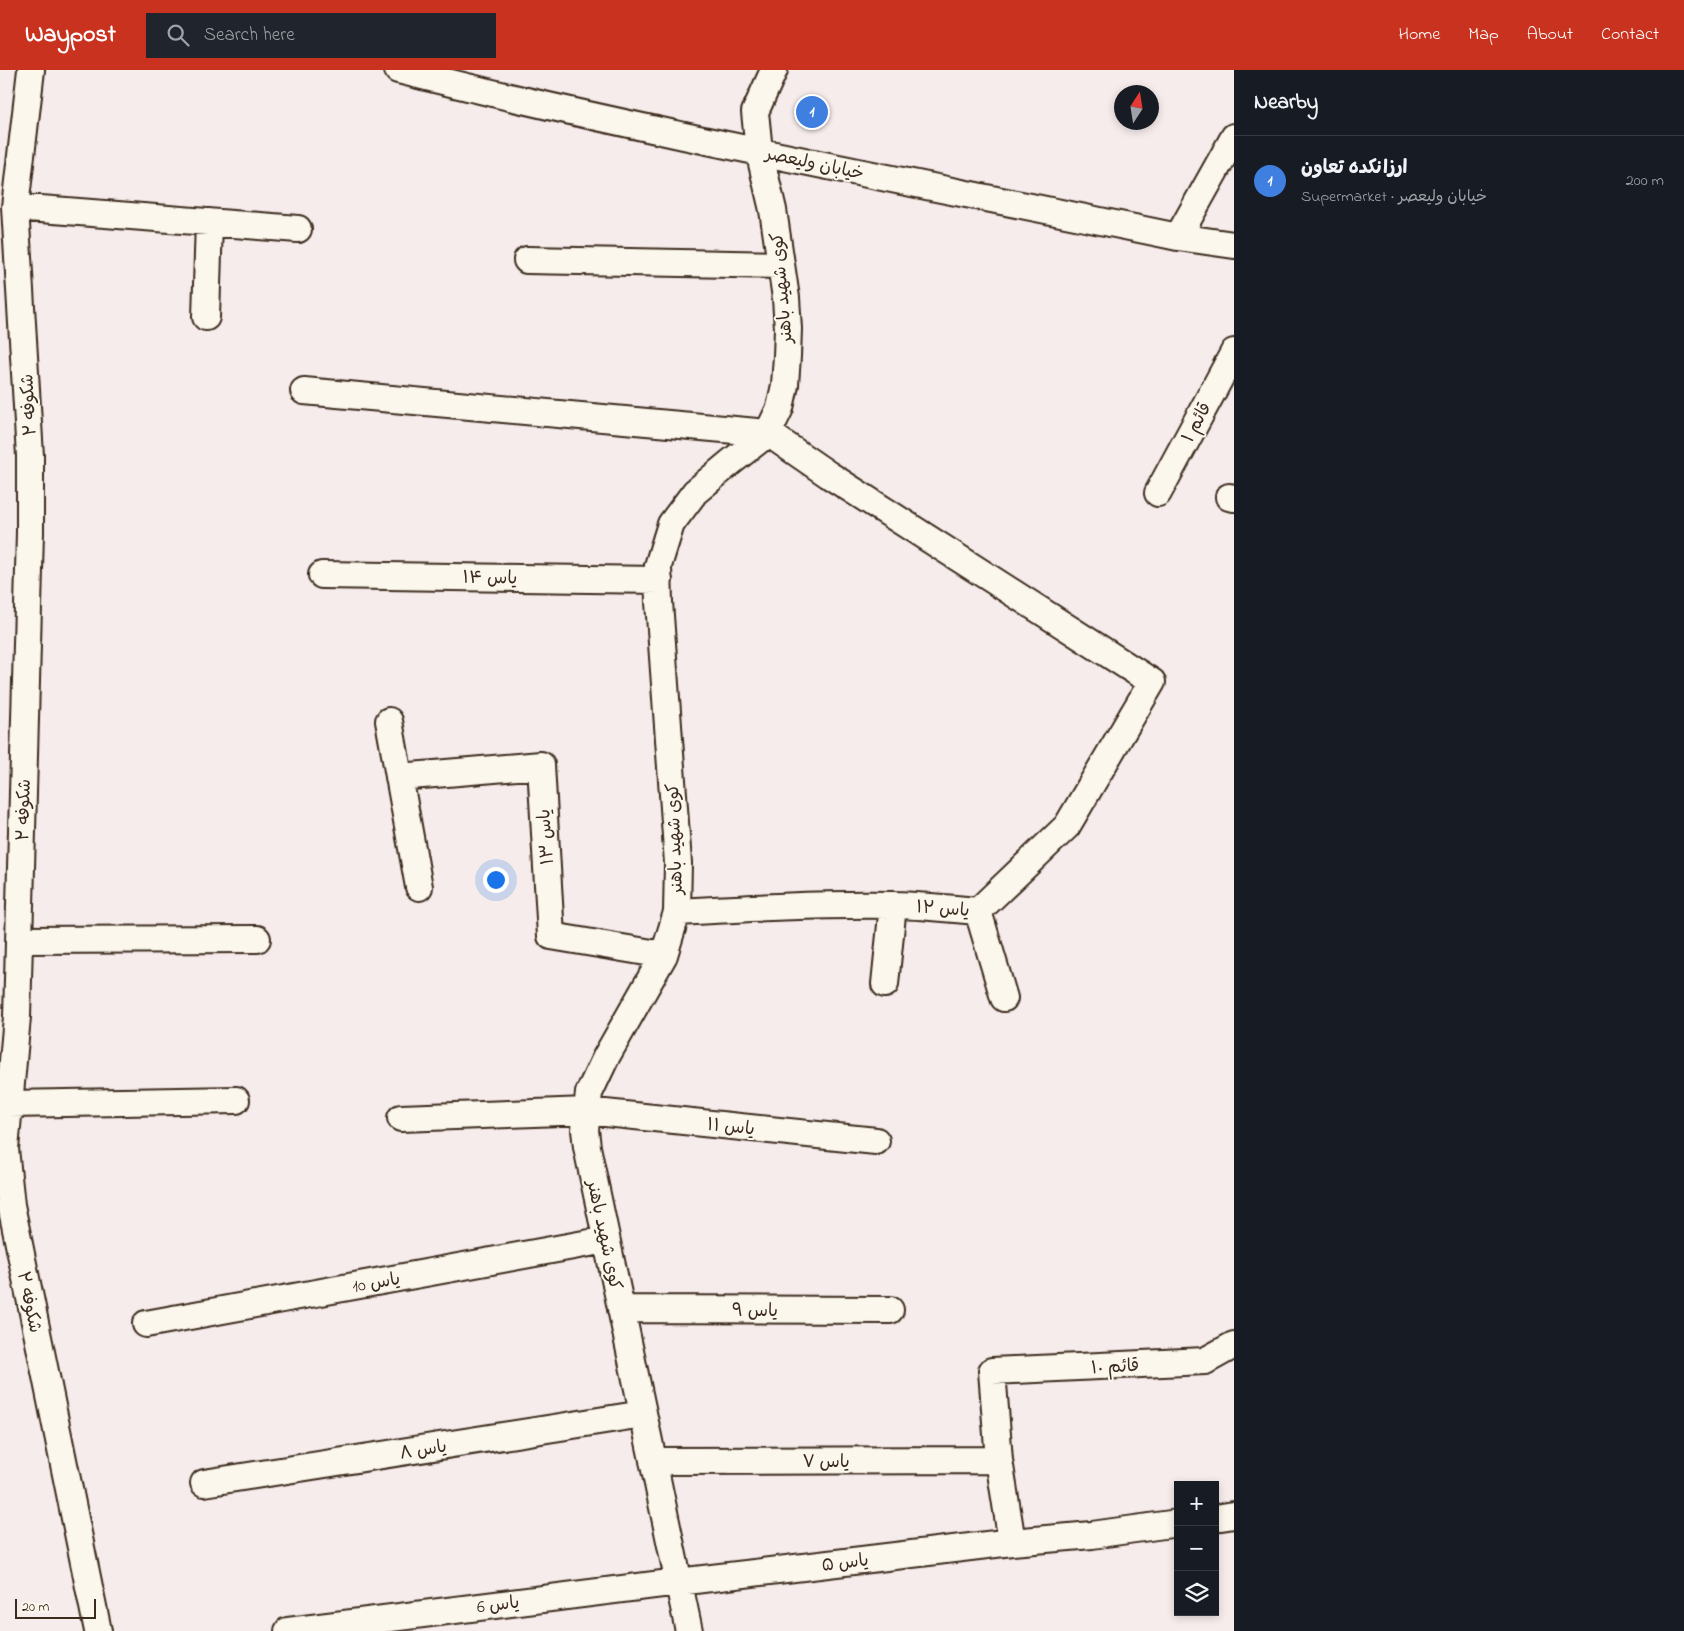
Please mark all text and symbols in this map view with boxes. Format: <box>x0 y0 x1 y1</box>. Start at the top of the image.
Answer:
search box <box>146 13 496 58</box>
text: Waypost <box>25 18 116 53</box>
icon: search <box>164 21 192 49</box>
text: Search here <box>204 22 295 49</box>
text: Home <box>1399 22 1440 48</box>
text: Map <box>1468 22 1499 48</box>
text: About <box>1527 22 1573 48</box>
text: Contact <box>1601 22 1659 48</box>
north arrow <box>1114 85 1159 130</box>
text: Nearby <box>1254 88 1318 118</box>
pin: 1 <box>796 93 828 131</box>
street label: خیابان ولیعصر <box>761 141 866 188</box>
text: ارزانکده تعاون <box>1301 155 1407 182</box>
text: 1 <box>1267 169 1273 193</box>
text: 200 m <box>1626 169 1664 193</box>
text: Supermarket · خیابان ولیعصر <box>1301 185 1487 209</box>
street label: کوی شهید باهنر <box>765 231 801 346</box>
street label: شکوفه ۲ <box>15 373 45 437</box>
street label: قائم ۱ <box>1176 398 1219 448</box>
street label: یاس ۱۴ <box>462 566 518 592</box>
street label: شکوفه ۲ <box>11 778 39 842</box>
street label: کوی شهید باهنر <box>661 783 691 897</box>
street label: یاس ۱۳ <box>532 808 562 866</box>
your location <box>483 867 509 893</box>
street label: یاس ۱۲ <box>915 895 970 925</box>
street label: یاس ۱۱ <box>706 1113 756 1143</box>
street label: کوی شهید باهنر <box>578 1176 627 1293</box>
street label: یاس 10 <box>350 1267 402 1301</box>
street label: شکوفه ۲ <box>9 1269 47 1336</box>
street label: یاس ۹ <box>732 1299 778 1325</box>
street label: قائم ۱۰ <box>1090 1354 1140 1382</box>
street label: یاس ۸ <box>398 1434 449 1468</box>
street label: یاس ۷ <box>802 1450 850 1476</box>
map controls <box>1174 1481 1219 1616</box>
button: + <box>1174 1481 1219 1526</box>
button: − <box>1174 1526 1219 1571</box>
street label: یاس ۵ <box>820 1548 870 1580</box>
button: layers <box>1174 1571 1219 1616</box>
street label: یاس 6 <box>475 1590 521 1621</box>
scale bar <box>15 1596 96 1619</box>
text: 20 m <box>22 1597 49 1618</box>

